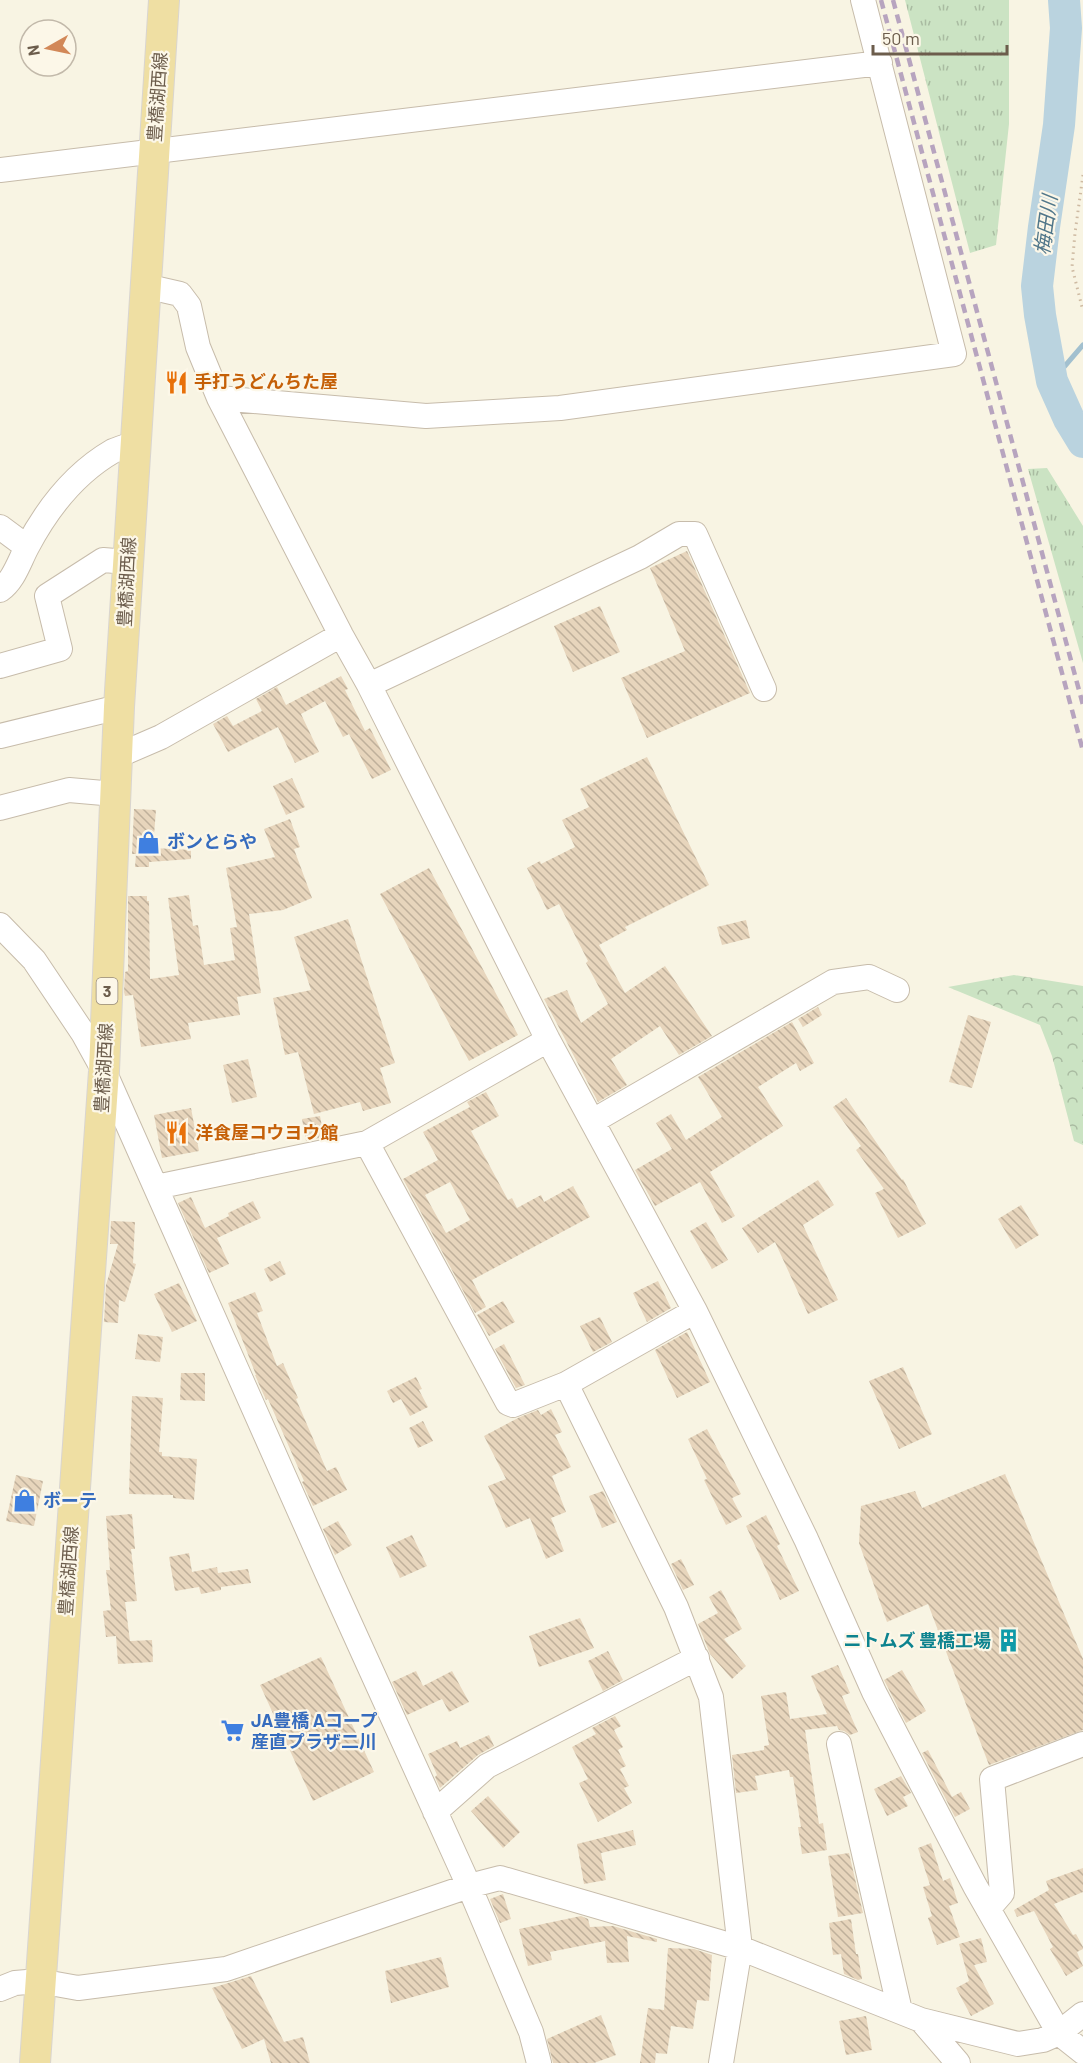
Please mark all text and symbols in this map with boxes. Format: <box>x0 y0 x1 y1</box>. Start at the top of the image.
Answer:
north arrow <box>18 18 78 78</box>
scale bar <box>873 18 1006 56</box>
text: 50 m <box>882 27 920 49</box>
text: N <box>22 44 43 57</box>
street label: 豊橋湖西線 <box>143 51 171 143</box>
water label: 梅田川 <box>1029 192 1061 256</box>
restaurant icon: 手打うどんちた屋 <box>163 369 189 395</box>
place label: 手打うどんちた屋 <box>194 370 338 392</box>
street label: 豊橋湖西線 <box>113 536 139 627</box>
shop icon: ボンとらや <box>136 829 162 855</box>
place label: ボンとらや <box>167 830 257 852</box>
road number: 3 <box>96 978 118 1004</box>
street label: 豊橋湖西線 <box>90 1022 116 1113</box>
restaurant icon: 洋食屋コウヨウ館 <box>164 1120 190 1146</box>
place label: 洋食屋コウヨウ館 <box>195 1121 338 1143</box>
shop icon: ボーテ <box>12 1488 38 1514</box>
place label: ボーテ <box>43 1489 97 1511</box>
street label: 豊橋湖西線 <box>54 1525 82 1617</box>
building icon: ニトムズ 豊橋工場 <box>996 1628 1022 1654</box>
place label: ニトムズ 豊橋工場 <box>843 1629 991 1651</box>
place label: JA豊橋 Aコープ 産直プラザ二川 <box>251 1709 378 1752</box>
supermarket icon: JA豊橋 Aコープ 産直プラザ二川 <box>220 1718 246 1744</box>

